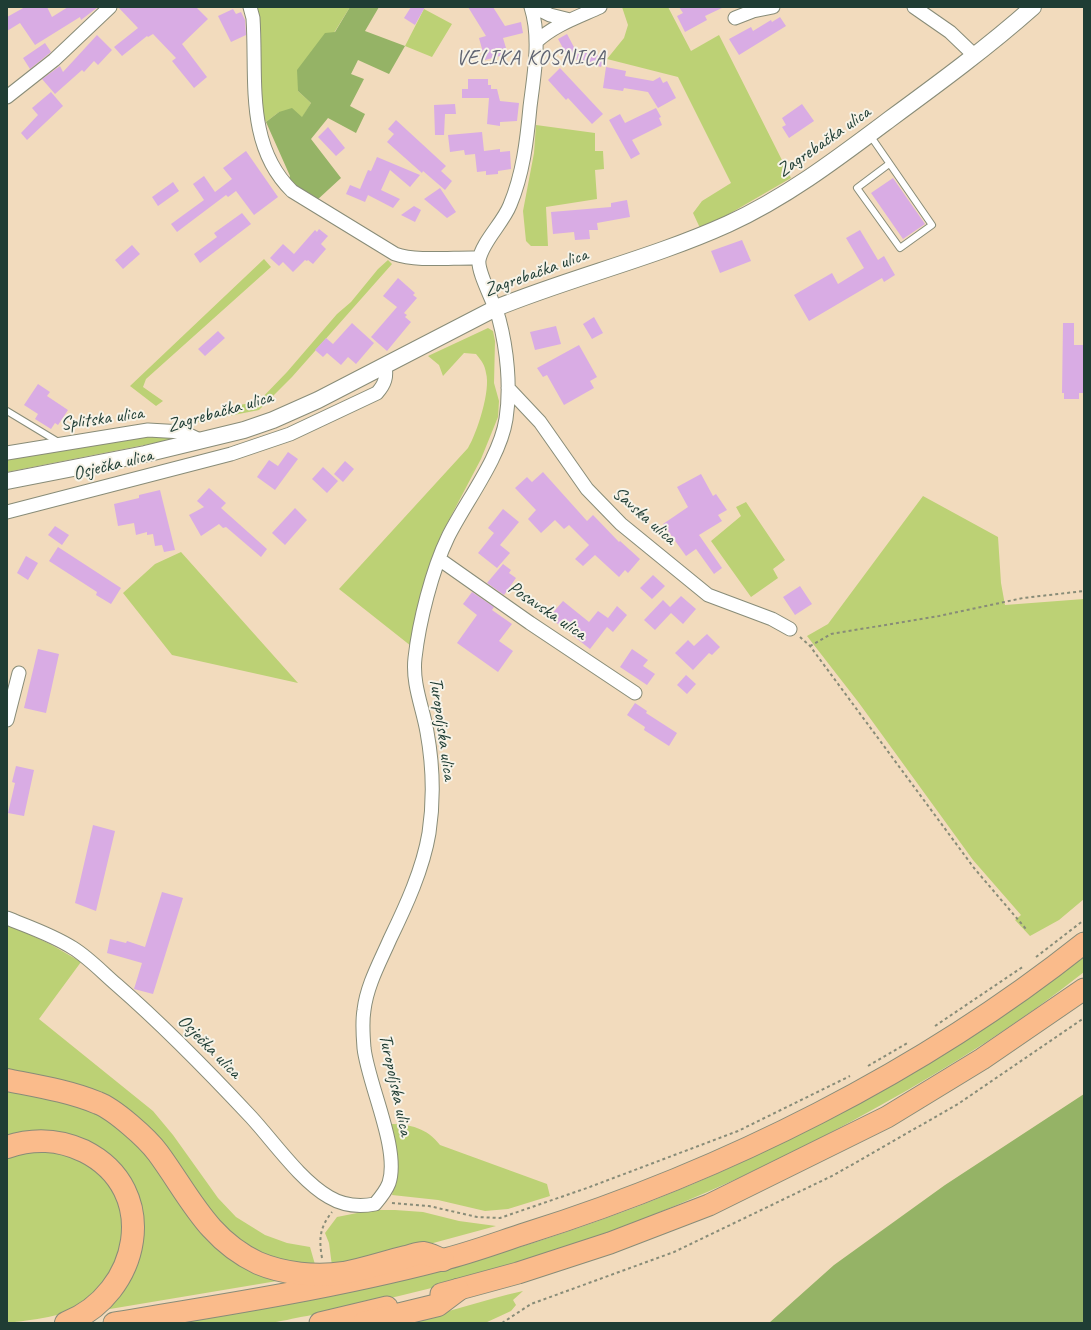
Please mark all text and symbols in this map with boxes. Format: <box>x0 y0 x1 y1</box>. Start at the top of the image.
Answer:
district label: VELIKA KOSNICA <box>456 45 606 71</box>
street label: Zagrebačka ulica <box>773 101 875 183</box>
street label: Zagrebačka ulica <box>481 244 591 302</box>
street label: Zagrebačka ulica <box>165 386 275 438</box>
street label: Splitska ulica <box>59 402 145 436</box>
street label: Osječka ulica <box>71 444 155 486</box>
street label: Savska ulica <box>607 482 681 550</box>
street label: Posavska ulica <box>503 577 591 645</box>
street label: Turopoljska ulica <box>424 676 460 782</box>
street label: Osječka ulica <box>172 1010 246 1084</box>
street label: Turopoljska ulica <box>373 1032 417 1138</box>

